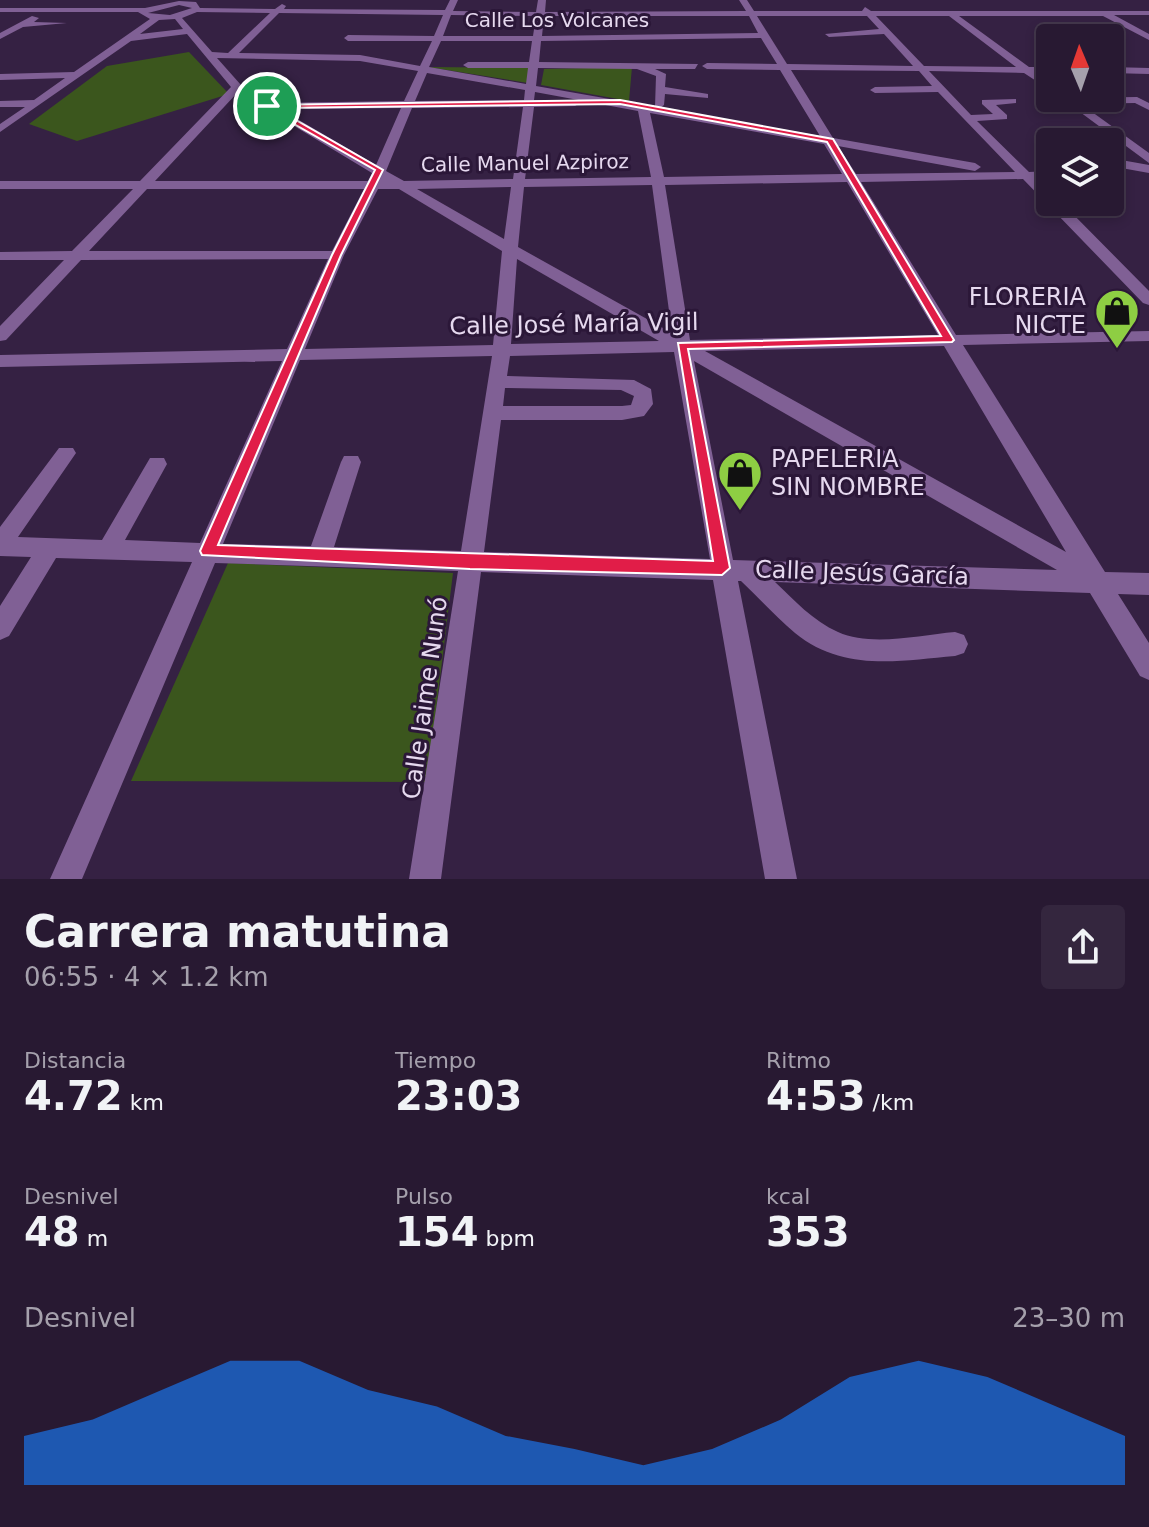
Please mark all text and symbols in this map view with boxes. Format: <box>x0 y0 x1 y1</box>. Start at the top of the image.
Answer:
street label: Calle Los Volcanes <box>465 8 649 32</box>
north arrow <box>1036 24 1124 112</box>
map controls <box>1036 24 1124 216</box>
pin <box>233 72 301 140</box>
icon: arrive <box>245 84 289 128</box>
button: layers <box>1036 128 1124 216</box>
street label: Calle Manuel Azpiroz <box>421 149 629 177</box>
place label: FLORERIA NICTE <box>969 283 1087 339</box>
shop icon: FLORERIA NICTE <box>1093 287 1141 350</box>
street label: Calle José María Vigil <box>449 308 699 340</box>
place label: PAPELERIA SIN NOMBRE <box>771 445 925 501</box>
shop icon: PAPELERIA SIN NOMBRE <box>716 449 764 512</box>
street label: Calle Jesús García <box>755 555 969 591</box>
street label: Calle Jaime Nunó <box>397 595 453 801</box>
button: share <box>1041 905 1125 989</box>
text: Carrera matutina <box>24 906 451 957</box>
text: 06:55 · 4 × 1.2 km <box>24 962 269 992</box>
text: Distancia <box>24 1048 126 1073</box>
text: Tiempo <box>395 1048 476 1073</box>
text: Ritmo <box>766 1048 831 1073</box>
text: 4.72 <box>24 1073 123 1119</box>
text: 23:03 <box>395 1073 522 1119</box>
text: 4:53 <box>766 1073 866 1119</box>
text: km <box>123 1090 164 1115</box>
text: /km <box>866 1090 914 1115</box>
text: Desnivel <box>24 1184 119 1209</box>
text: Pulso <box>395 1184 453 1209</box>
text: kcal <box>766 1184 810 1209</box>
text: 48 <box>24 1209 80 1255</box>
text: 154 <box>395 1209 479 1255</box>
text: 353 <box>766 1209 850 1255</box>
text: m <box>80 1226 108 1251</box>
text: bpm <box>479 1226 535 1251</box>
text: Desnivel <box>24 1303 136 1333</box>
text: 23–30 m <box>1012 1303 1125 1333</box>

